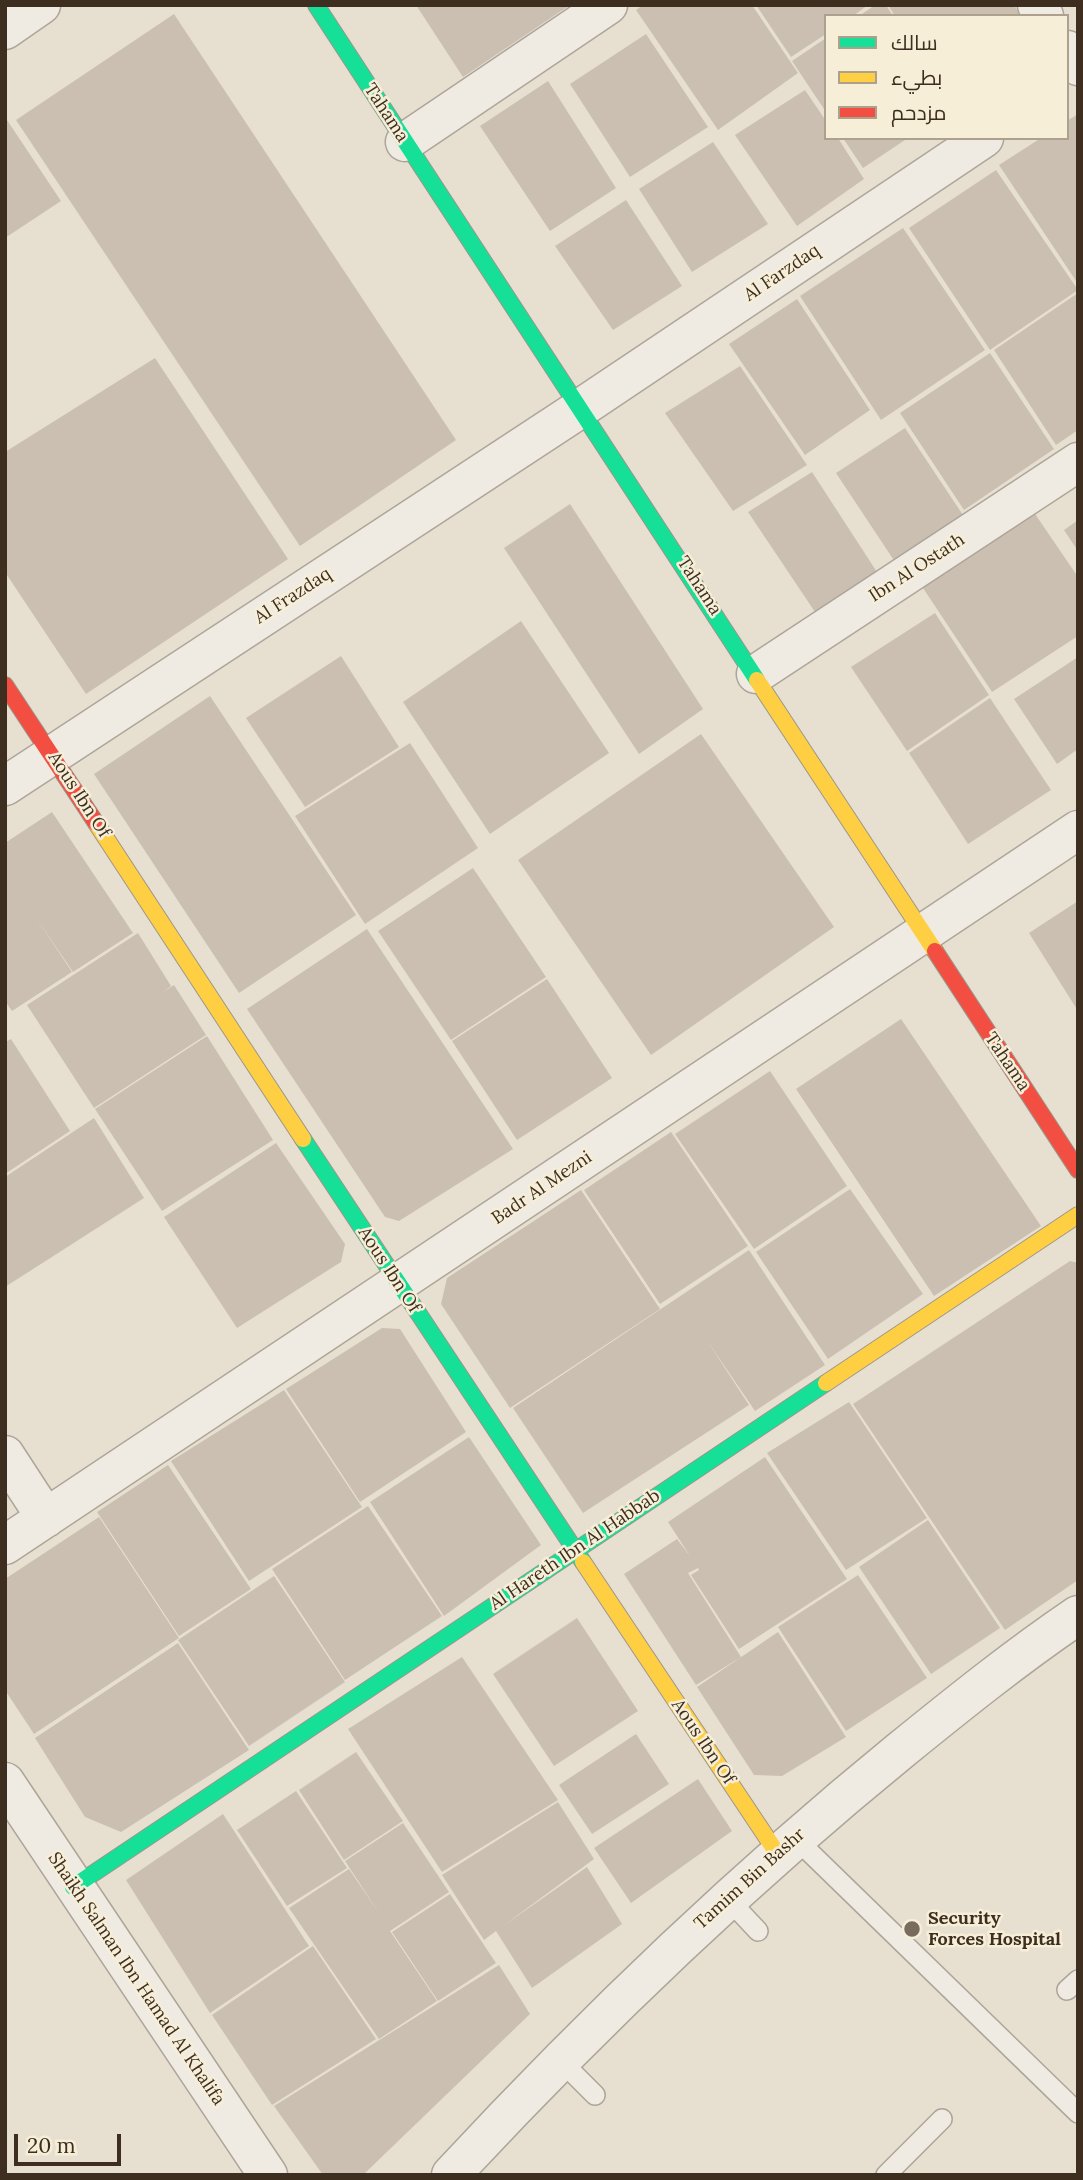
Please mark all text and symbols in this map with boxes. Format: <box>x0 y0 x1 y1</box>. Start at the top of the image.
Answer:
legend <box>824 14 1069 140</box>
text: سالك <box>891 29 938 56</box>
text: بطيء <box>891 64 942 91</box>
street label: Tahama <box>359 80 413 146</box>
text: مزدحم <box>891 99 946 126</box>
street label: Al Farzdaq <box>740 240 824 306</box>
street label: Ibn Al Ostath <box>865 529 969 607</box>
street label: Tahama <box>672 553 726 619</box>
street label: Al Frazdaq <box>251 563 335 629</box>
street label: Aous Ibn Of <box>43 748 115 842</box>
street label: Tahama <box>980 1029 1034 1095</box>
street label: Badr Al Mezni <box>488 1147 596 1229</box>
street label: Aous Ibn Of <box>353 1223 425 1317</box>
street label: Al Hareth Ibn Al Habbab <box>486 1485 664 1615</box>
street label: Aous Ibn Of <box>667 1695 739 1789</box>
street label: Tamim Bin Bashr <box>690 1824 810 1934</box>
street label: Shaikh Salman Ibn Hamad Al Khalifa <box>43 1848 229 2110</box>
place label: Security Forces Hospital <box>928 1908 1061 1951</box>
marker: Security Forces Hospital <box>902 1919 922 1939</box>
scale bar <box>18 2120 124 2164</box>
text: 20 m <box>27 2132 76 2159</box>

